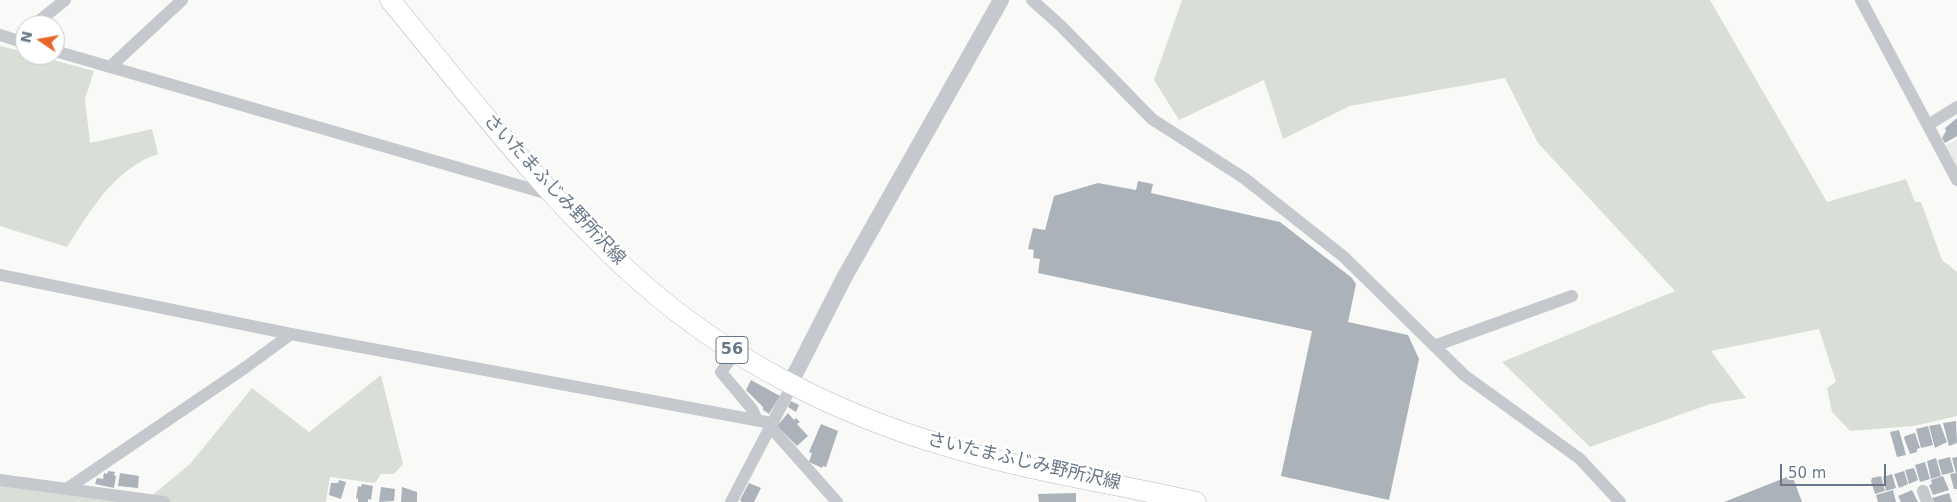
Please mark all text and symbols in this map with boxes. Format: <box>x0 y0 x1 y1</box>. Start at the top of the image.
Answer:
north arrow <box>15 15 65 65</box>
text: N <box>17 30 35 44</box>
street label: さいたまふじみ野所沢線 <box>479 110 629 270</box>
road number: 56 <box>716 336 748 364</box>
street label: さいたまふじみ野所沢線 <box>925 429 1123 495</box>
scale bar <box>1782 454 1888 486</box>
text: 50 m <box>1788 464 1826 482</box>

